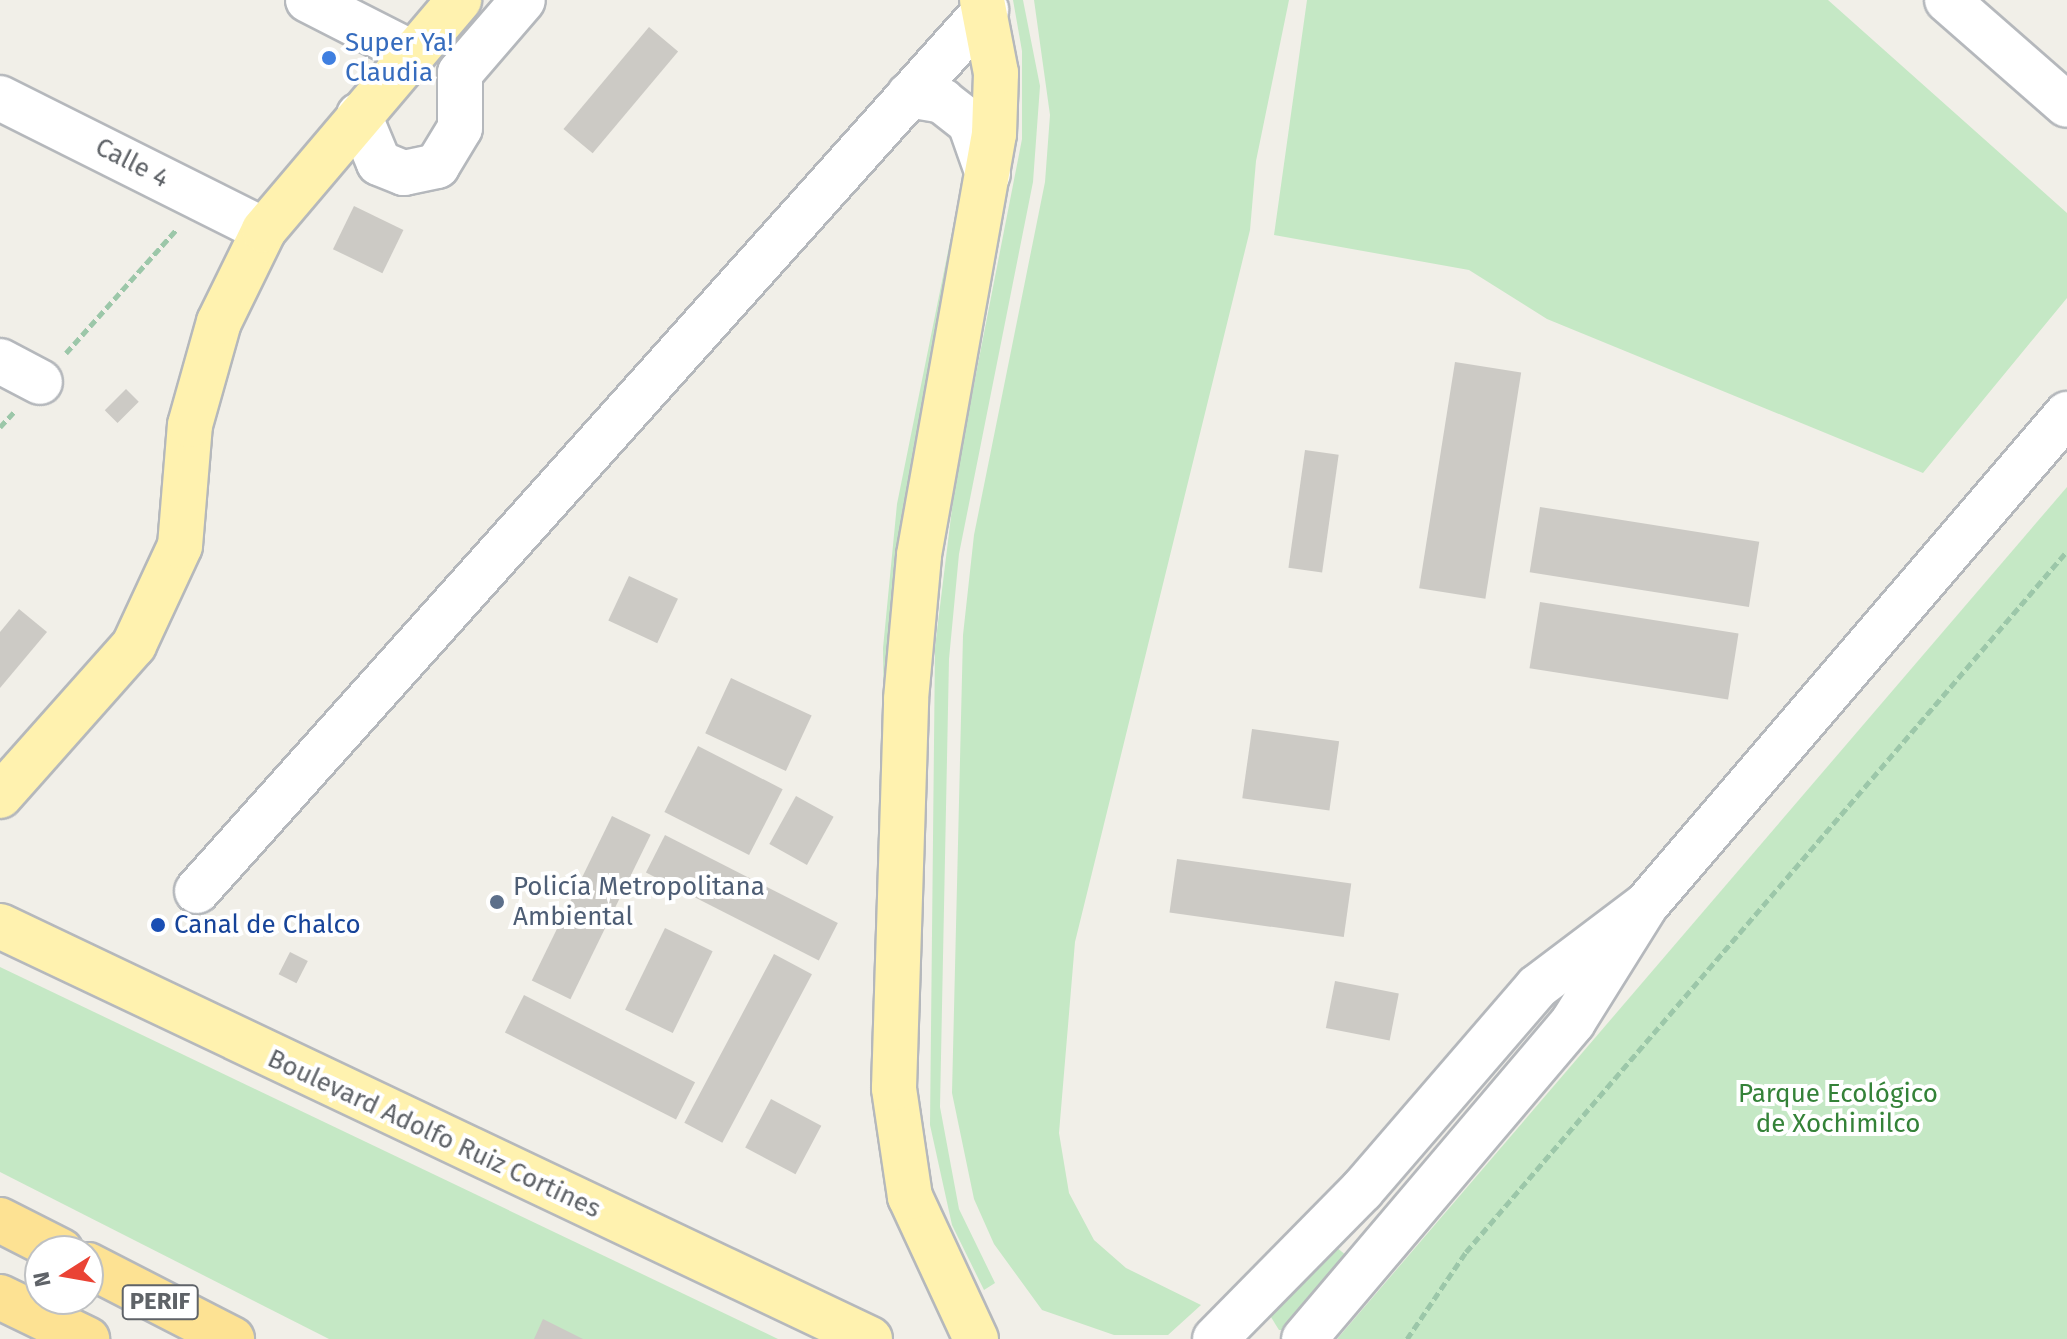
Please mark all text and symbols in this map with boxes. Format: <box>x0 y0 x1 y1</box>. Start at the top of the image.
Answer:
place label: Super Ya! Claudia <box>345 27 453 88</box>
marker: Super Ya! Claudia <box>320 49 338 67</box>
street label: Calle 4 <box>90 131 174 195</box>
place label: Policía Metropolitana Ambiental <box>513 871 765 932</box>
marker: Policía Metropolitana Ambiental <box>488 893 506 911</box>
place label: Canal de Chalco <box>174 909 361 941</box>
marker: Canal de Chalco <box>149 916 167 934</box>
street label: Boulevard Adolfo Ruiz Cortines <box>263 1043 605 1225</box>
park label: Parque Ecológico de Xochimilco <box>1738 1078 1938 1140</box>
north arrow <box>24 1235 104 1315</box>
text: N <box>27 1270 57 1289</box>
road number: PERIF <box>120 1282 200 1322</box>

